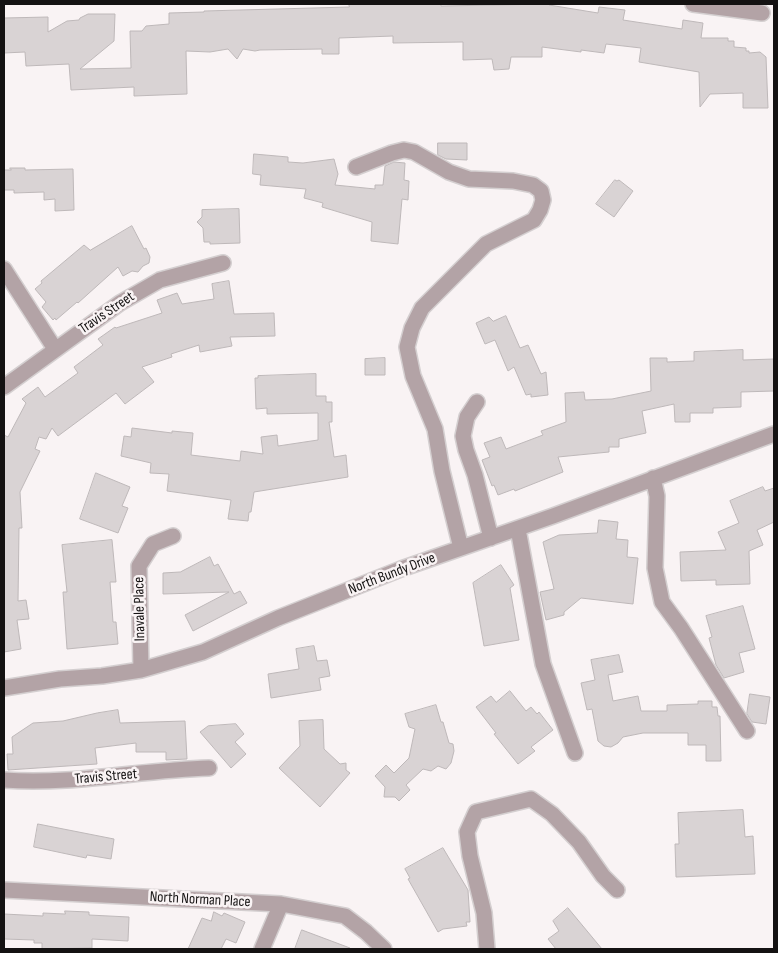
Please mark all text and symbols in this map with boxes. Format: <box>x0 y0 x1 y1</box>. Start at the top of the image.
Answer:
street label: Travis Street <box>76 288 138 338</box>
street label: North Bundy Drive <box>346 549 438 599</box>
street label: Inavale Place <box>130 577 150 641</box>
street label: Travis Street <box>74 765 138 789</box>
street label: North Norman Place <box>149 888 251 912</box>

